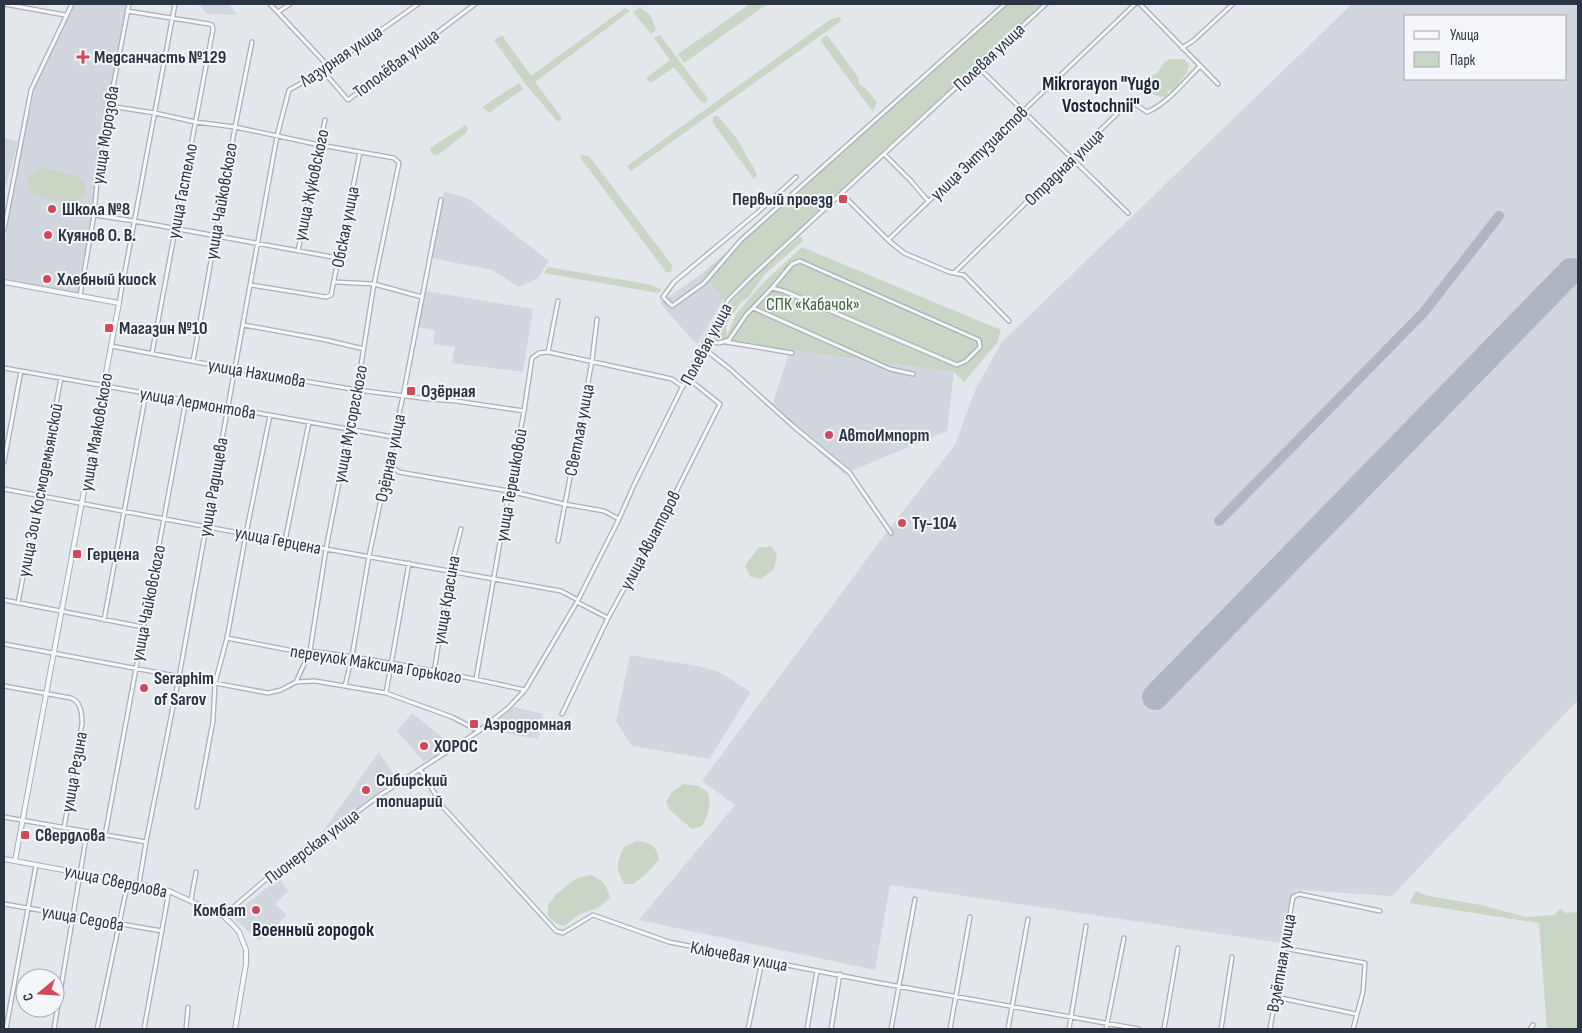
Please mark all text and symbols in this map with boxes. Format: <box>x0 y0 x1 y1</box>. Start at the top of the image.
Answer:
legend <box>1404 15 1567 80</box>
street label: Полевая улица <box>949 19 1029 96</box>
street label: Лазурная улица <box>295 21 387 92</box>
street label: Тополёвая улица <box>349 24 443 102</box>
text: Улица <box>1450 26 1479 45</box>
place label: Медсанчасть №129 <box>94 47 226 68</box>
marker: Медсанчасть №129 <box>76 50 90 64</box>
text: Парк <box>1450 51 1476 70</box>
district label: Mikrorayon "Yugo Vostochnii" <box>1042 73 1160 118</box>
street label: улица Морозова <box>87 84 124 186</box>
street label: улица Энтузиастов <box>926 102 1032 205</box>
street label: Отрадная улица <box>1020 124 1108 210</box>
street label: улица Жуковского <box>289 127 334 243</box>
street label: улица Чайковского <box>201 141 242 261</box>
street label: улица Гастелло <box>163 142 202 240</box>
street label: Обская улица <box>327 185 364 269</box>
place label: Первый проезд <box>732 189 833 210</box>
marker: Первый проезд <box>837 193 849 205</box>
place label: Школа №8 <box>62 199 130 220</box>
marker: Школа №8 <box>46 203 58 215</box>
place label: Куянов О. В. <box>58 225 136 246</box>
marker: Куянов О. В. <box>42 229 54 241</box>
place label: Хлебный киоск <box>56 269 157 290</box>
marker: Хлебный киоск <box>41 273 53 285</box>
park label: СПК «Кабачок» <box>766 294 860 315</box>
street label: Полевая улица <box>676 300 737 389</box>
place label: Магазин №10 <box>119 318 208 339</box>
marker: Магазин №10 <box>103 322 115 334</box>
street label: улица Нахимова <box>206 355 308 392</box>
street label: улица Мусоргского <box>329 363 372 485</box>
street label: улица Маяковского <box>76 371 117 493</box>
place label: Озёрная <box>421 381 476 402</box>
street label: Светлая улица <box>560 382 599 478</box>
street label: улица Лермонтова <box>138 383 258 424</box>
marker: Озёрная <box>405 385 417 397</box>
street label: улица Зои Космодемьянской <box>13 401 68 579</box>
street label: Озёрная улица <box>371 412 410 504</box>
place label: АвтоИмпорт <box>838 425 930 446</box>
street label: улица Терешковой <box>491 427 532 543</box>
marker: АвтоИмпорт <box>823 429 835 441</box>
street label: улица Радищева <box>194 436 233 538</box>
street label: улица Авиаторов <box>616 487 685 593</box>
place label: Ту-104 <box>912 513 958 534</box>
marker: Ту-104 <box>896 517 908 529</box>
street label: улица Герцена <box>233 522 323 559</box>
street label: улица Чайковского <box>127 543 170 663</box>
place label: Герцена <box>87 544 139 565</box>
marker: Герцена <box>71 548 83 560</box>
street label: улица Красина <box>428 554 465 646</box>
street label: переулок Максима Горького <box>289 641 463 688</box>
place label: Seraphim of Sarov <box>154 668 214 710</box>
marker: Seraphim of Sarov <box>138 682 150 694</box>
place label: Аэродромная <box>483 714 571 735</box>
marker: Аэродромная <box>468 718 480 730</box>
street label: улица Резина <box>57 730 92 814</box>
place label: ХОРОС <box>433 736 478 757</box>
marker: ХОРОС <box>418 740 430 752</box>
place label: Сибирский топиарий <box>376 770 448 812</box>
marker: Сибирский топиарий <box>360 784 372 796</box>
street label: Пионерская улица <box>261 804 363 889</box>
place label: Свердлова <box>35 825 105 846</box>
marker: Свердлова <box>19 829 31 841</box>
street label: улица Свердлова <box>63 860 169 903</box>
place label: Комбат <box>193 900 246 921</box>
street label: улица Седова <box>40 901 126 936</box>
marker: Комбат <box>250 904 262 916</box>
street label: Взлётная улица <box>1263 912 1300 1014</box>
district label: Военный городок <box>252 919 374 942</box>
street label: Ключевая улица <box>688 937 789 976</box>
north arrow <box>15 968 65 1018</box>
text: С <box>19 991 37 1003</box>

